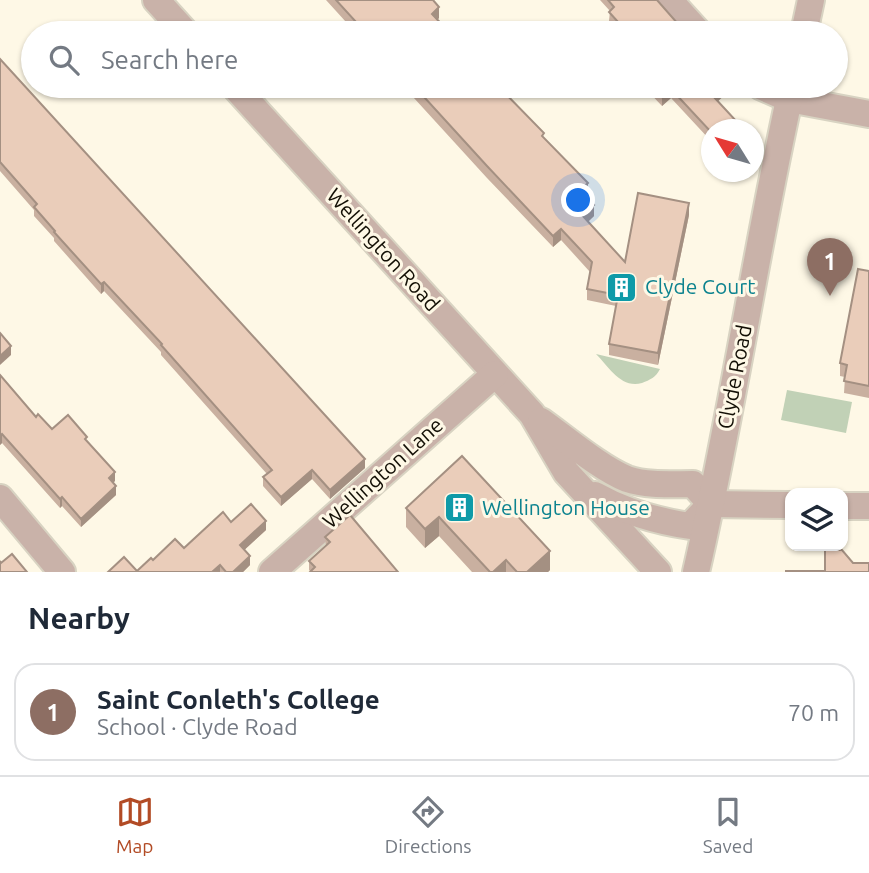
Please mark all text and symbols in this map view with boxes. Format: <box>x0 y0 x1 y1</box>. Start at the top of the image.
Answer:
search box <box>21 21 848 98</box>
icon: search <box>45 41 83 79</box>
text: Search here <box>101 45 238 74</box>
north arrow <box>701 119 764 182</box>
street label: Wellington Road <box>322 183 445 316</box>
your location <box>561 183 595 217</box>
pin: 1 <box>807 238 853 296</box>
building icon: Clyde Court <box>605 270 639 304</box>
place label: Clyde Court <box>645 274 755 298</box>
street label: Clyde Road <box>712 323 756 431</box>
street label: Wellington Lane <box>317 412 447 532</box>
map controls <box>785 488 848 551</box>
button: layers <box>785 488 848 551</box>
building icon: Wellington House <box>442 491 476 525</box>
place label: Wellington House <box>482 495 650 519</box>
text: Nearby <box>28 601 130 635</box>
text: Saint Conleth's College <box>97 685 380 714</box>
text: 1 <box>47 700 59 725</box>
text: 70 m <box>788 700 839 725</box>
text: School · Clyde Road <box>97 714 298 739</box>
tab: Map <box>116 793 154 857</box>
tab: Directions <box>385 793 472 857</box>
tab: Saved <box>703 793 753 857</box>

